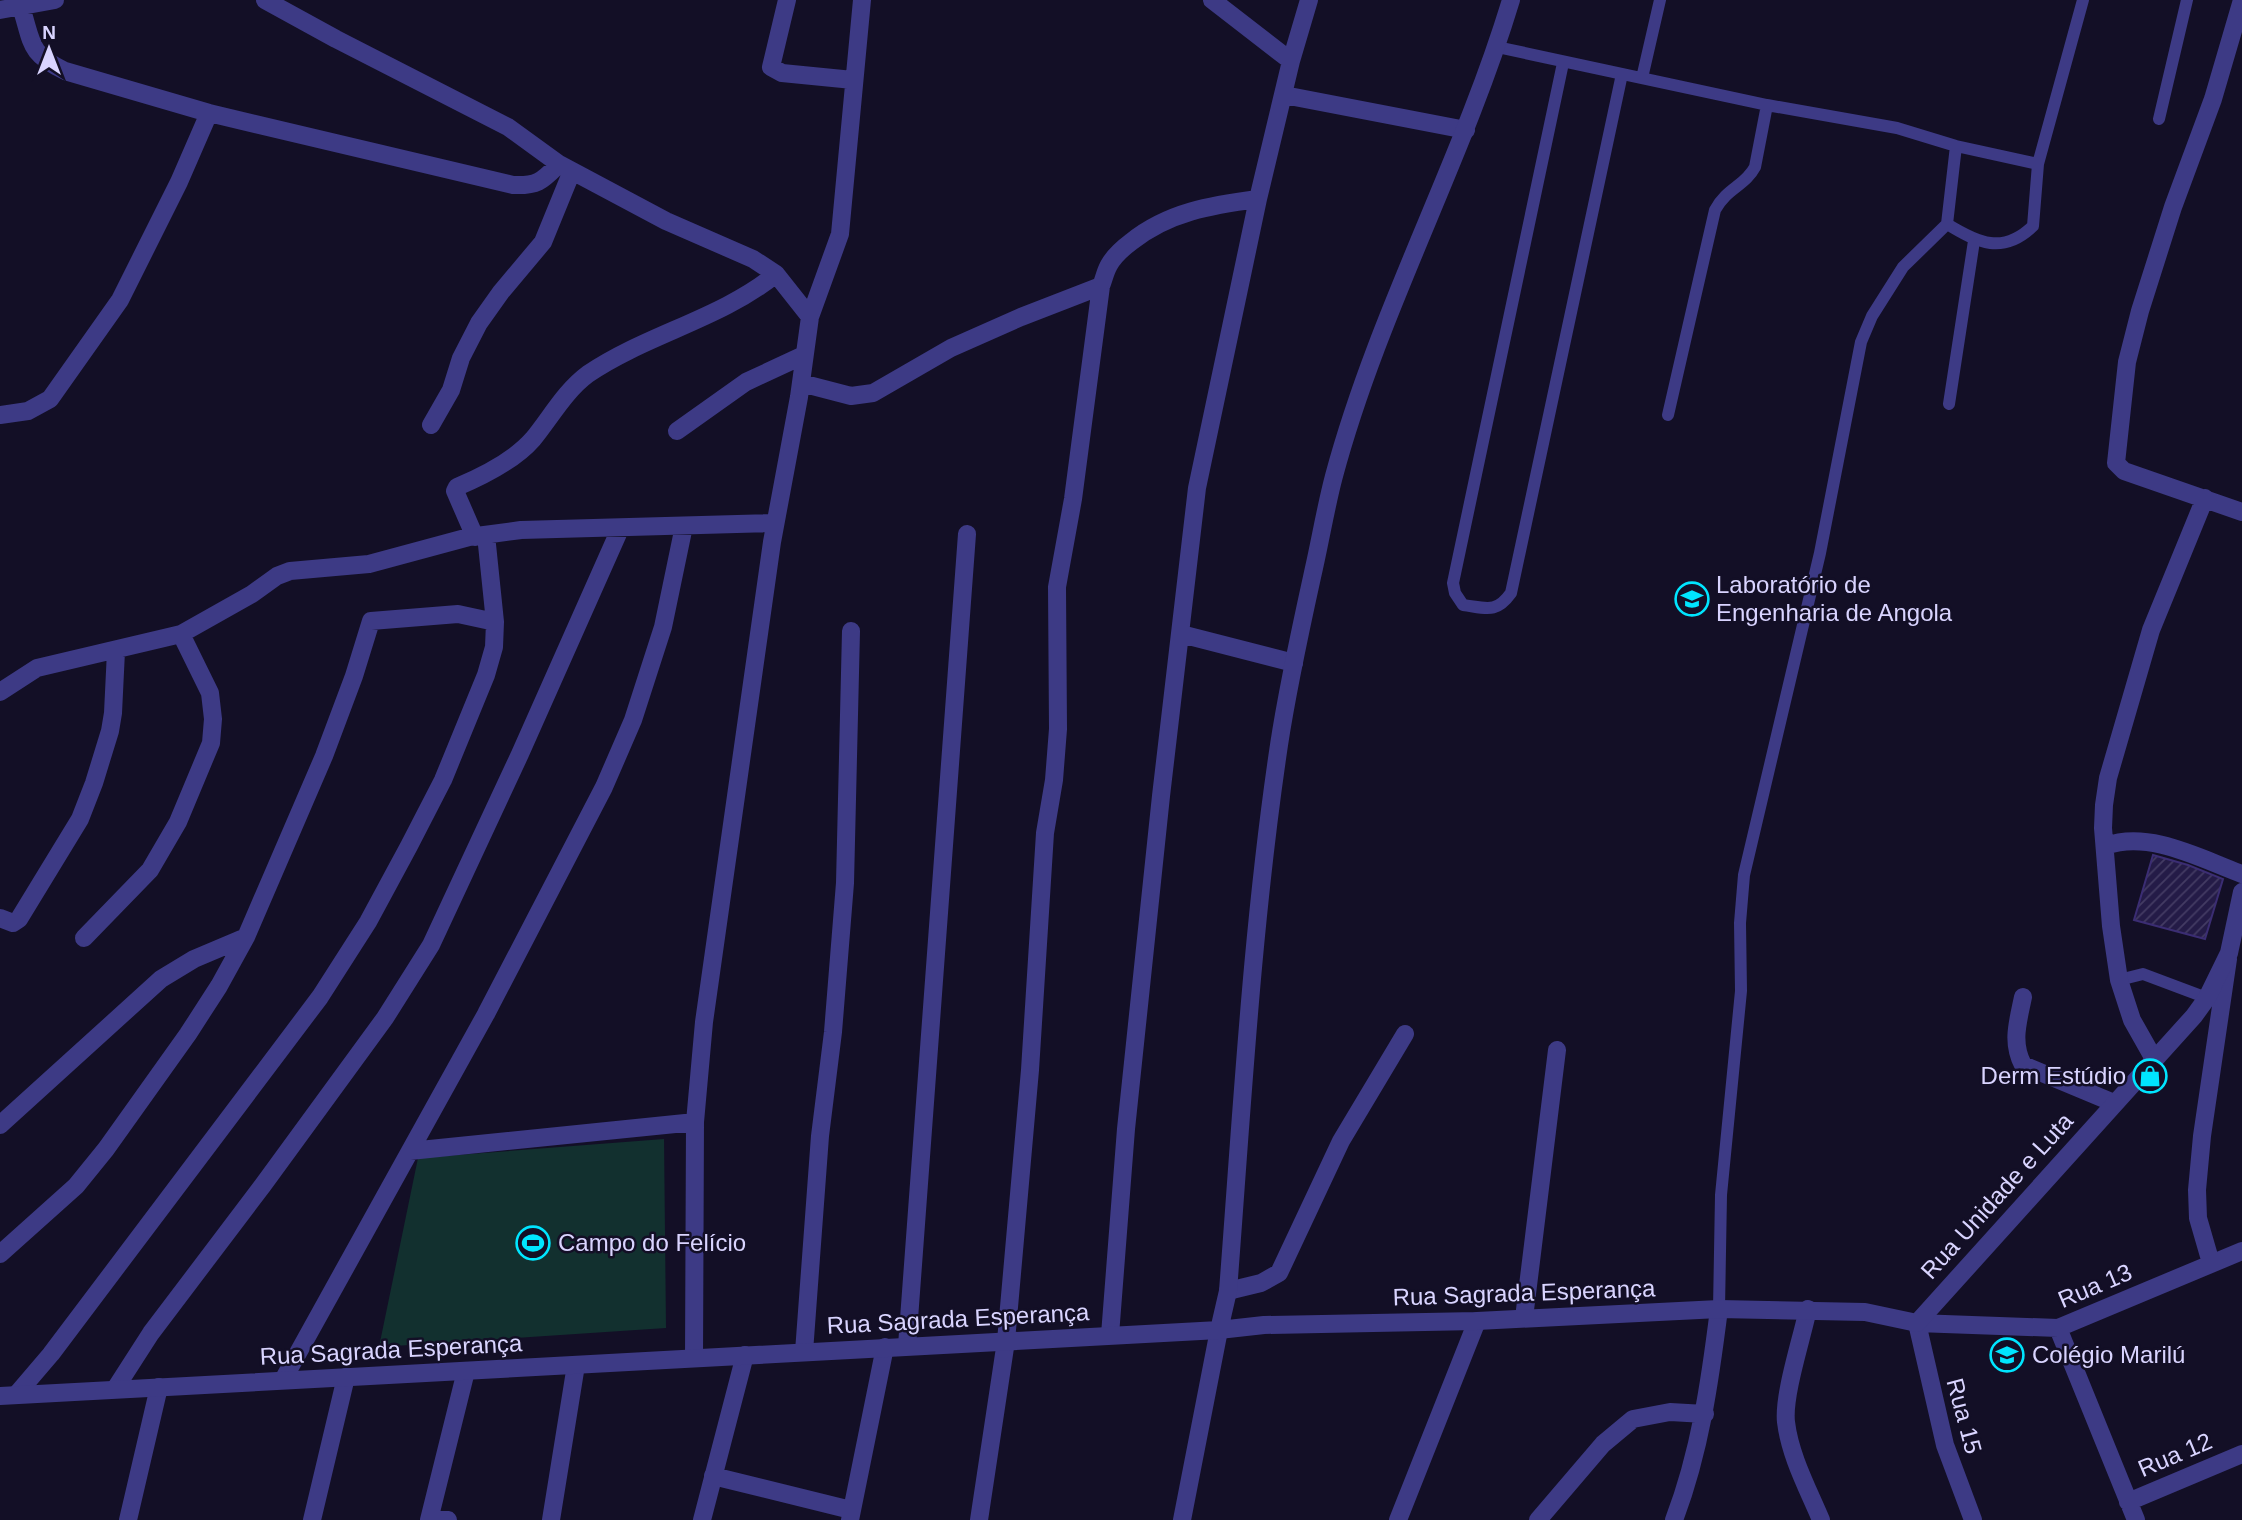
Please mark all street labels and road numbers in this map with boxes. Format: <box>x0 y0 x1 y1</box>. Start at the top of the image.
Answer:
street label: Rua Unidade e Luta <box>1915 1107 2079 1284</box>
street label: Rua 13 <box>2054 1258 2136 1313</box>
street label: Rua Sagrada Esperança <box>1392 1274 1656 1311</box>
street label: Rua Sagrada Esperança <box>826 1298 1091 1339</box>
street label: Rua Sagrada Esperança <box>259 1329 524 1370</box>
street label: Rua 15 <box>1941 1375 1988 1457</box>
street label: Rua 12 <box>2134 1427 2216 1482</box>

